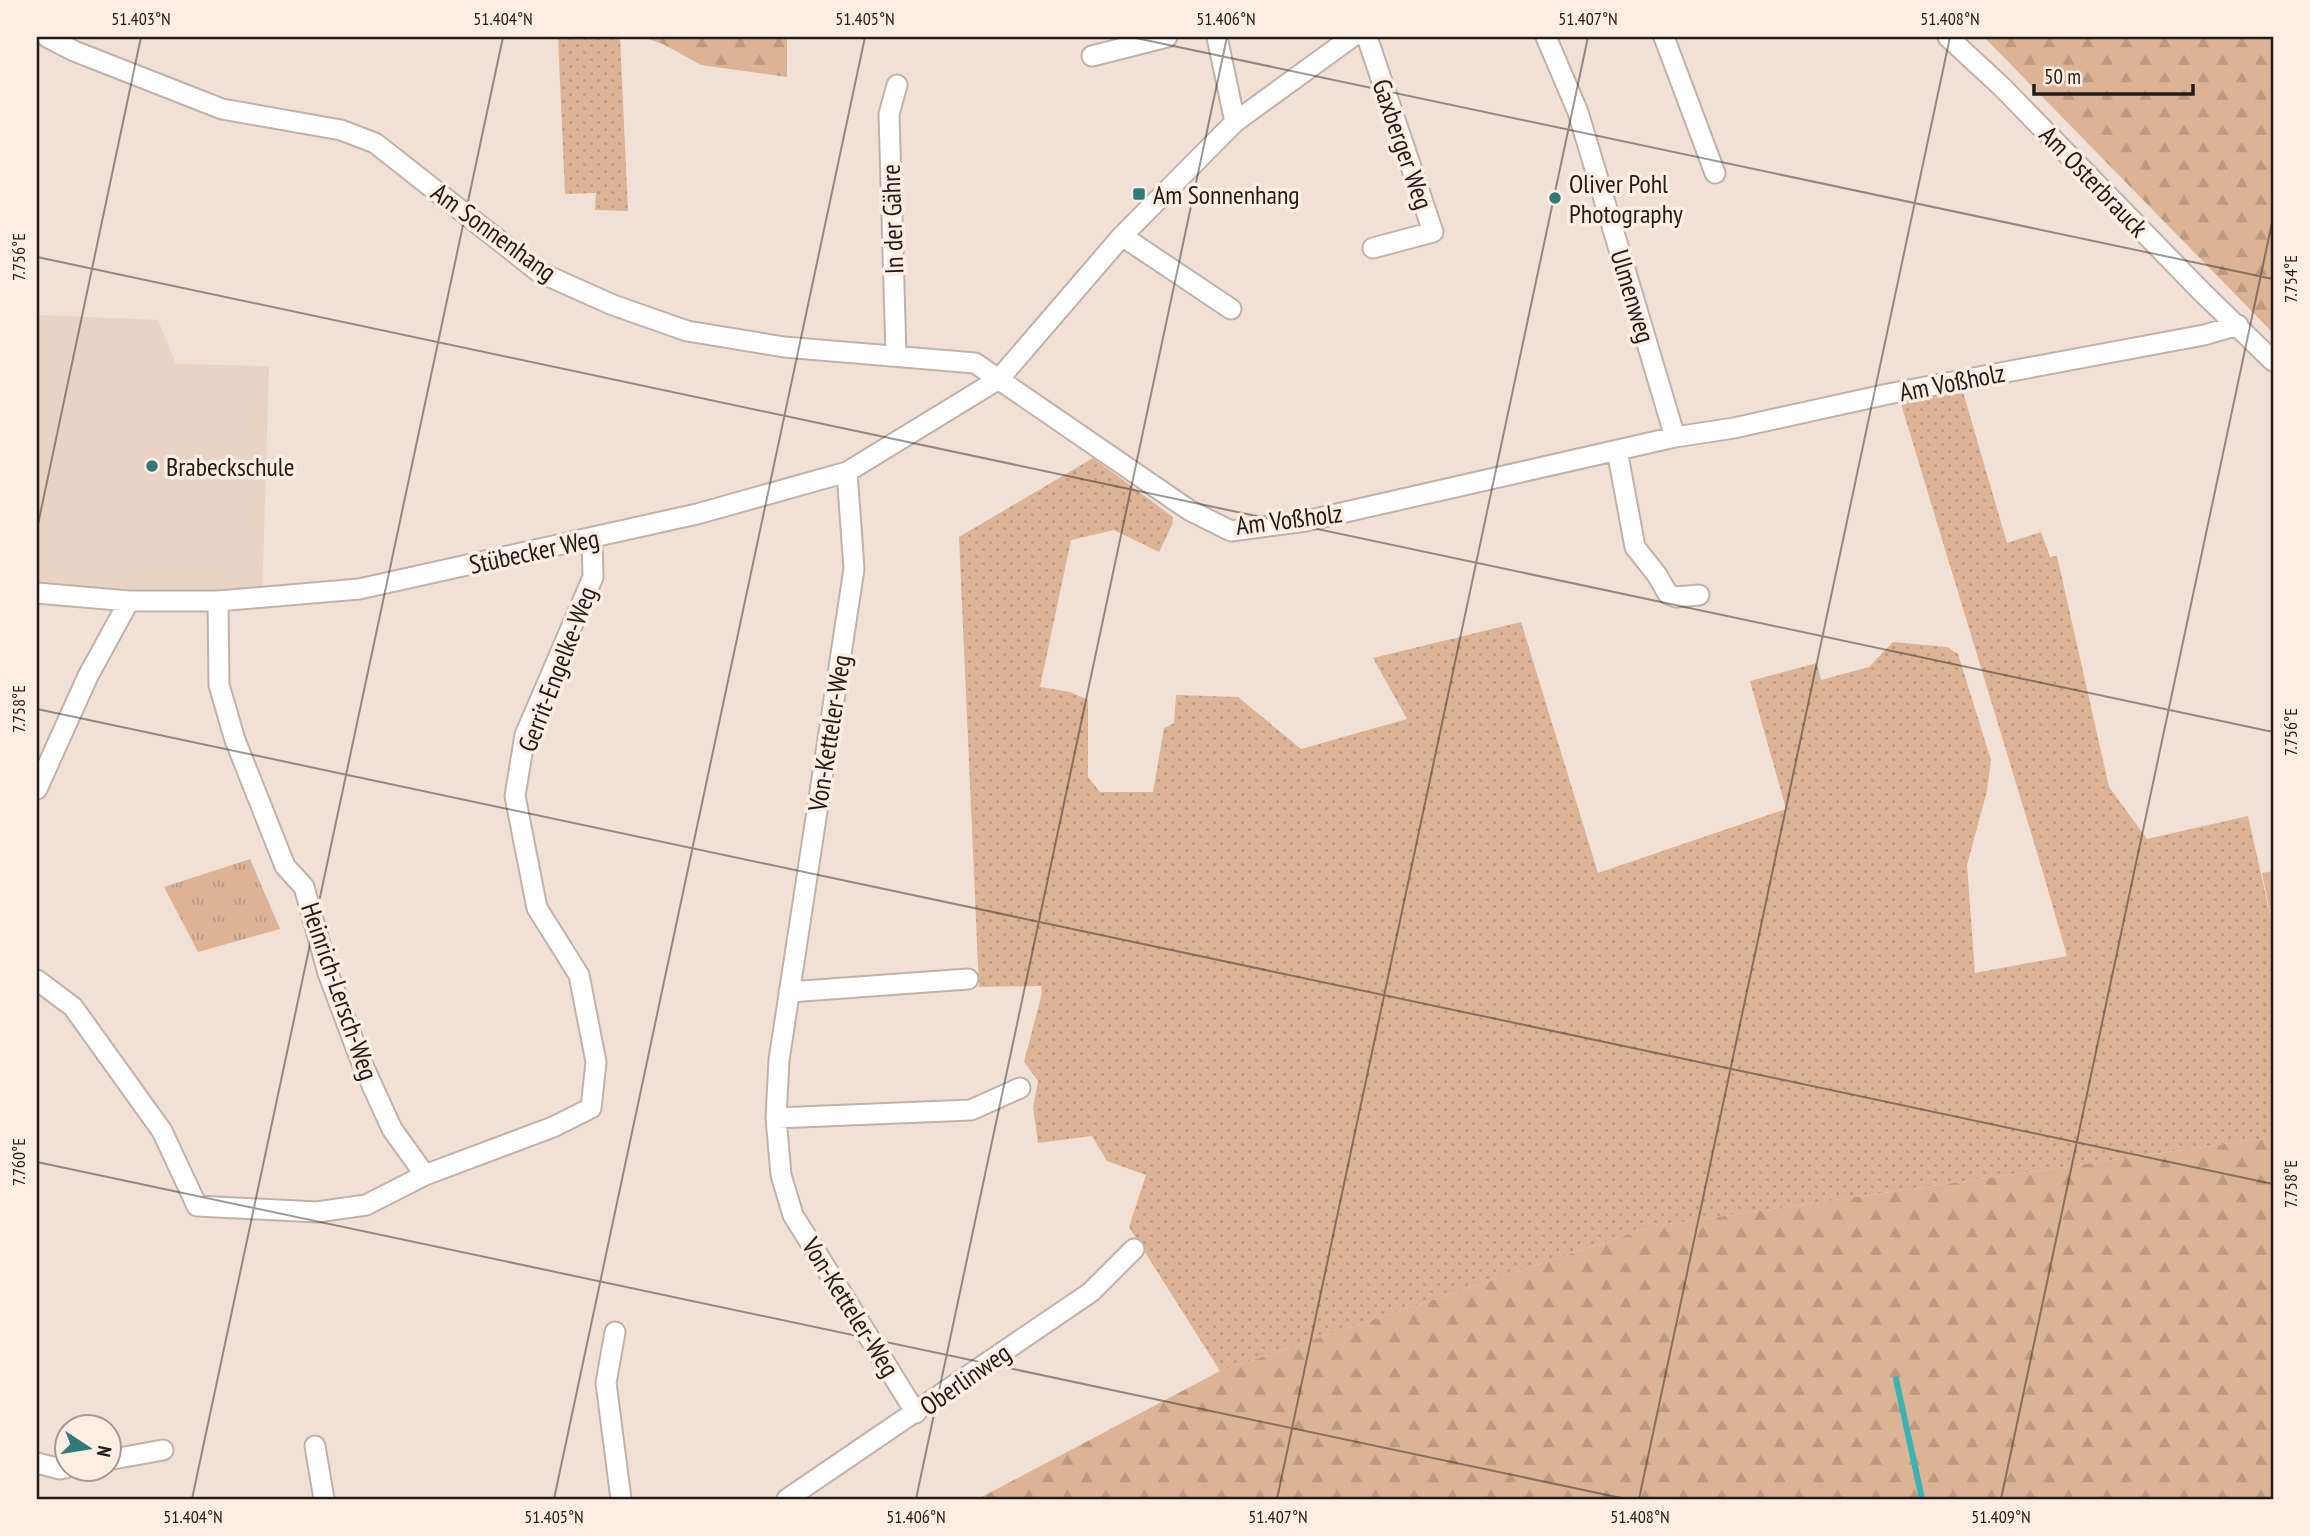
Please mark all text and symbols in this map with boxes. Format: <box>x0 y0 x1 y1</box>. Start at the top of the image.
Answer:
text: 51.403°N <box>111 7 171 30</box>
text: 51.404°N <box>473 7 533 30</box>
text: 51.405°N <box>835 7 895 30</box>
text: 51.406°N <box>1196 7 1256 30</box>
text: 51.407°N <box>1558 7 1618 30</box>
text: 51.408°N <box>1920 7 1980 30</box>
scale bar <box>2034 52 2193 96</box>
text: 50 m <box>2044 63 2081 90</box>
street label: Gaxberger Weg <box>1365 75 1441 213</box>
street label: Am Osterbrauck <box>2033 118 2155 244</box>
street label: In der Gähre <box>874 163 910 275</box>
place label: Oliver Pohl Photography <box>1569 167 1683 230</box>
street label: Am Sonnenhang <box>425 176 563 288</box>
place label: Am Sonnenhang <box>1153 178 1300 211</box>
marker: Am Sonnenhang <box>1131 186 1147 202</box>
marker: Oliver Pohl Photography <box>1547 190 1563 206</box>
text: 7.756°E <box>7 233 30 281</box>
street label: Ulmenweg <box>1603 245 1663 347</box>
text: 7.754°E <box>2279 255 2302 303</box>
street label: Am Voßholz <box>1896 356 2008 408</box>
place label: Brabeckschule <box>166 450 295 483</box>
marker: Brabeckschule <box>144 458 160 474</box>
street label: Am Voßholz <box>1234 496 1344 542</box>
street label: Stübecker Weg <box>466 521 602 581</box>
street label: Gerrit-Engelke-Weg <box>510 582 604 756</box>
street label: Von-Ketteler-Weg <box>800 652 858 815</box>
text: 7.758°E <box>7 685 30 733</box>
text: 7.756°E <box>2279 708 2302 756</box>
street label: Heinrich-Lersch-Weg <box>294 898 386 1084</box>
text: 7.760°E <box>7 1138 30 1186</box>
text: 7.758°E <box>2279 1160 2302 1208</box>
street label: Von-Ketteler-Weg <box>795 1230 907 1383</box>
street label: Oberlinweg <box>913 1336 1017 1422</box>
north arrow <box>52 1414 122 1484</box>
text: N <box>92 1444 117 1459</box>
text: 51.404°N <box>163 1505 223 1528</box>
text: 51.405°N <box>524 1505 584 1528</box>
text: 51.406°N <box>886 1505 946 1528</box>
text: 51.407°N <box>1248 1505 1308 1528</box>
text: 51.408°N <box>1610 1505 1670 1528</box>
text: 51.409°N <box>1971 1505 2031 1528</box>

